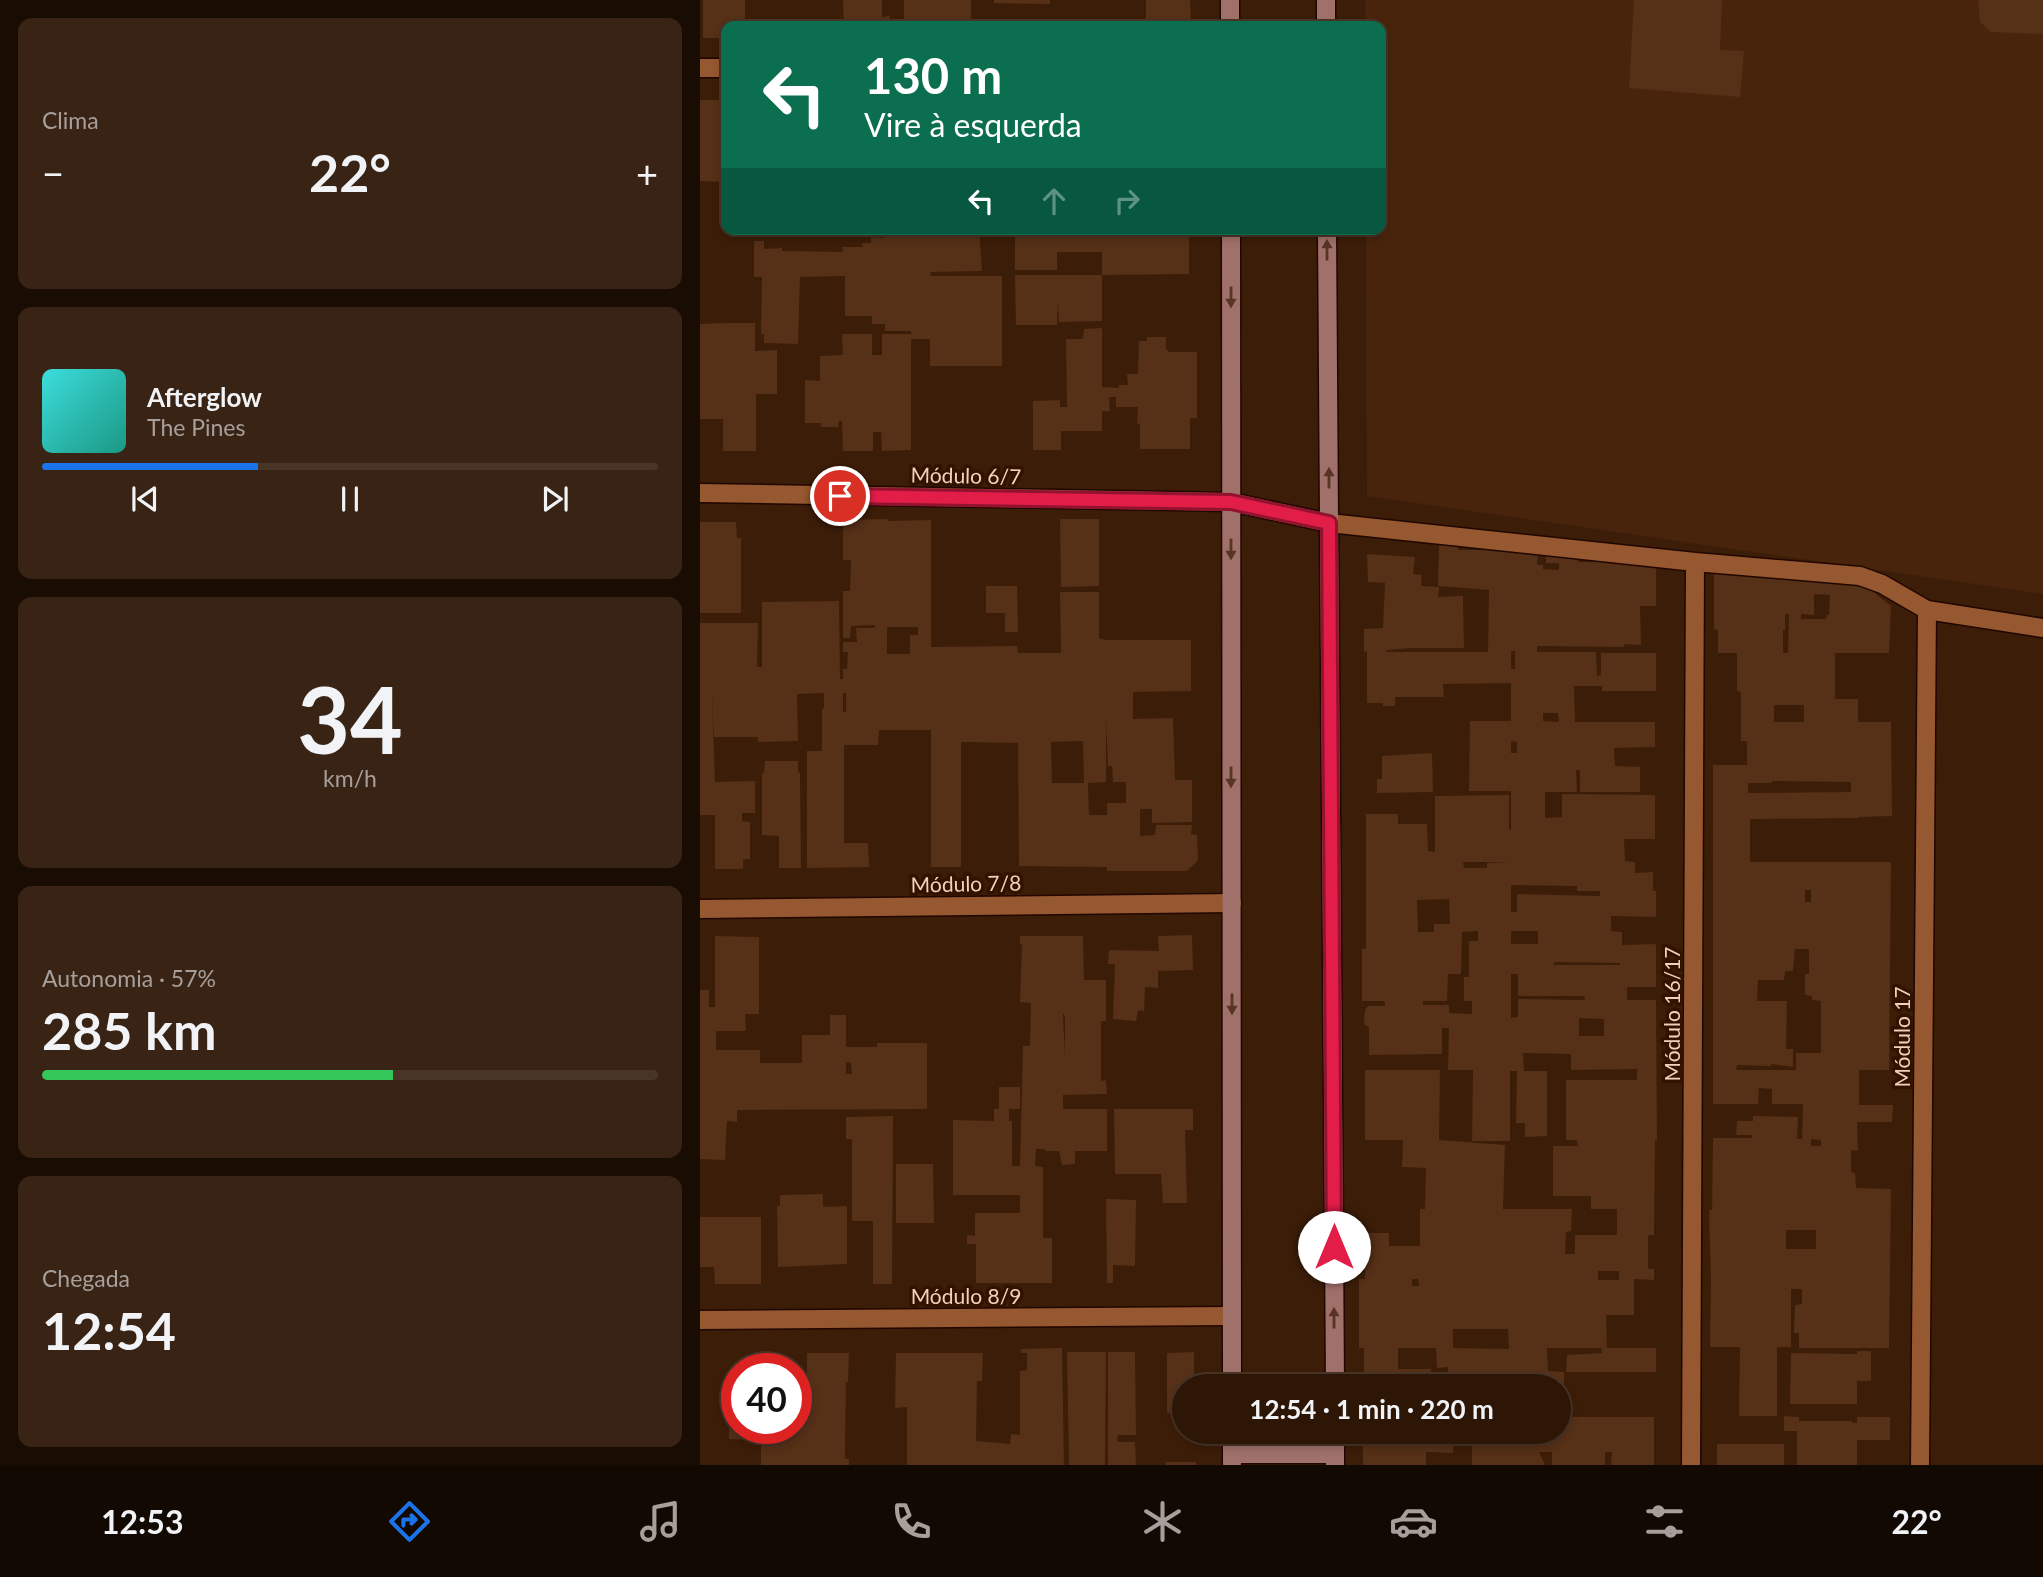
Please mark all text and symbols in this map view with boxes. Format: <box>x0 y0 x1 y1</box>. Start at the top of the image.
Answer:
text: 130 m <box>864 46 1002 104</box>
icon: left <box>749 49 840 140</box>
text: Vire à esquerda <box>864 105 1082 144</box>
text: Clima <box>42 106 99 134</box>
text: 22° <box>309 141 391 203</box>
text: − <box>42 150 64 196</box>
text: + <box>636 150 658 196</box>
icon: left <box>962 182 1000 220</box>
icon: ahead <box>1035 182 1073 220</box>
icon: right <box>1108 182 1146 220</box>
one-way arrow <box>1321 239 1333 261</box>
one-way arrow <box>1225 287 1237 309</box>
text: Afterglow <box>147 381 262 413</box>
text: The Pines <box>147 413 245 441</box>
street label: Módulo 6/7 <box>910 462 1022 488</box>
pin <box>810 466 870 526</box>
one-way arrow <box>1323 467 1335 489</box>
icon: arrive <box>821 477 859 515</box>
icon: previous <box>126 480 164 518</box>
icon: pause <box>331 480 369 518</box>
icon: next <box>536 480 574 518</box>
one-way arrow <box>1225 539 1237 561</box>
text: 34 <box>297 664 403 773</box>
text: km/h <box>323 764 377 792</box>
one-way arrow <box>1225 766 1237 788</box>
street label: Módulo 7/8 <box>910 870 1022 896</box>
street label: Módulo 16/17 <box>1659 947 1684 1082</box>
text: Autonomia · 57% <box>42 964 216 992</box>
street label: Módulo 17 <box>1889 986 1914 1088</box>
one-way arrow <box>1226 994 1238 1016</box>
text: 285 km <box>42 999 216 1061</box>
position arrow <box>1297 1210 1371 1284</box>
text: Chegada <box>42 1264 130 1292</box>
street label: Módulo 8/9 <box>911 1283 1021 1308</box>
text: 12:54 <box>42 1299 176 1361</box>
one-way arrow <box>1328 1307 1340 1329</box>
speed limit sign: 40 <box>721 1353 812 1444</box>
text: 12:54 · 1 min · 220 m <box>1249 1393 1494 1425</box>
icon: directions <box>385 1497 434 1546</box>
icon: music <box>636 1497 685 1546</box>
icon: phone <box>887 1497 936 1546</box>
icon: climate <box>1138 1497 1187 1546</box>
icon: car <box>1389 1497 1438 1546</box>
icon: filters <box>1640 1497 1689 1546</box>
text: 12:53 <box>101 1502 183 1541</box>
text: 22° <box>1891 1502 1942 1541</box>

